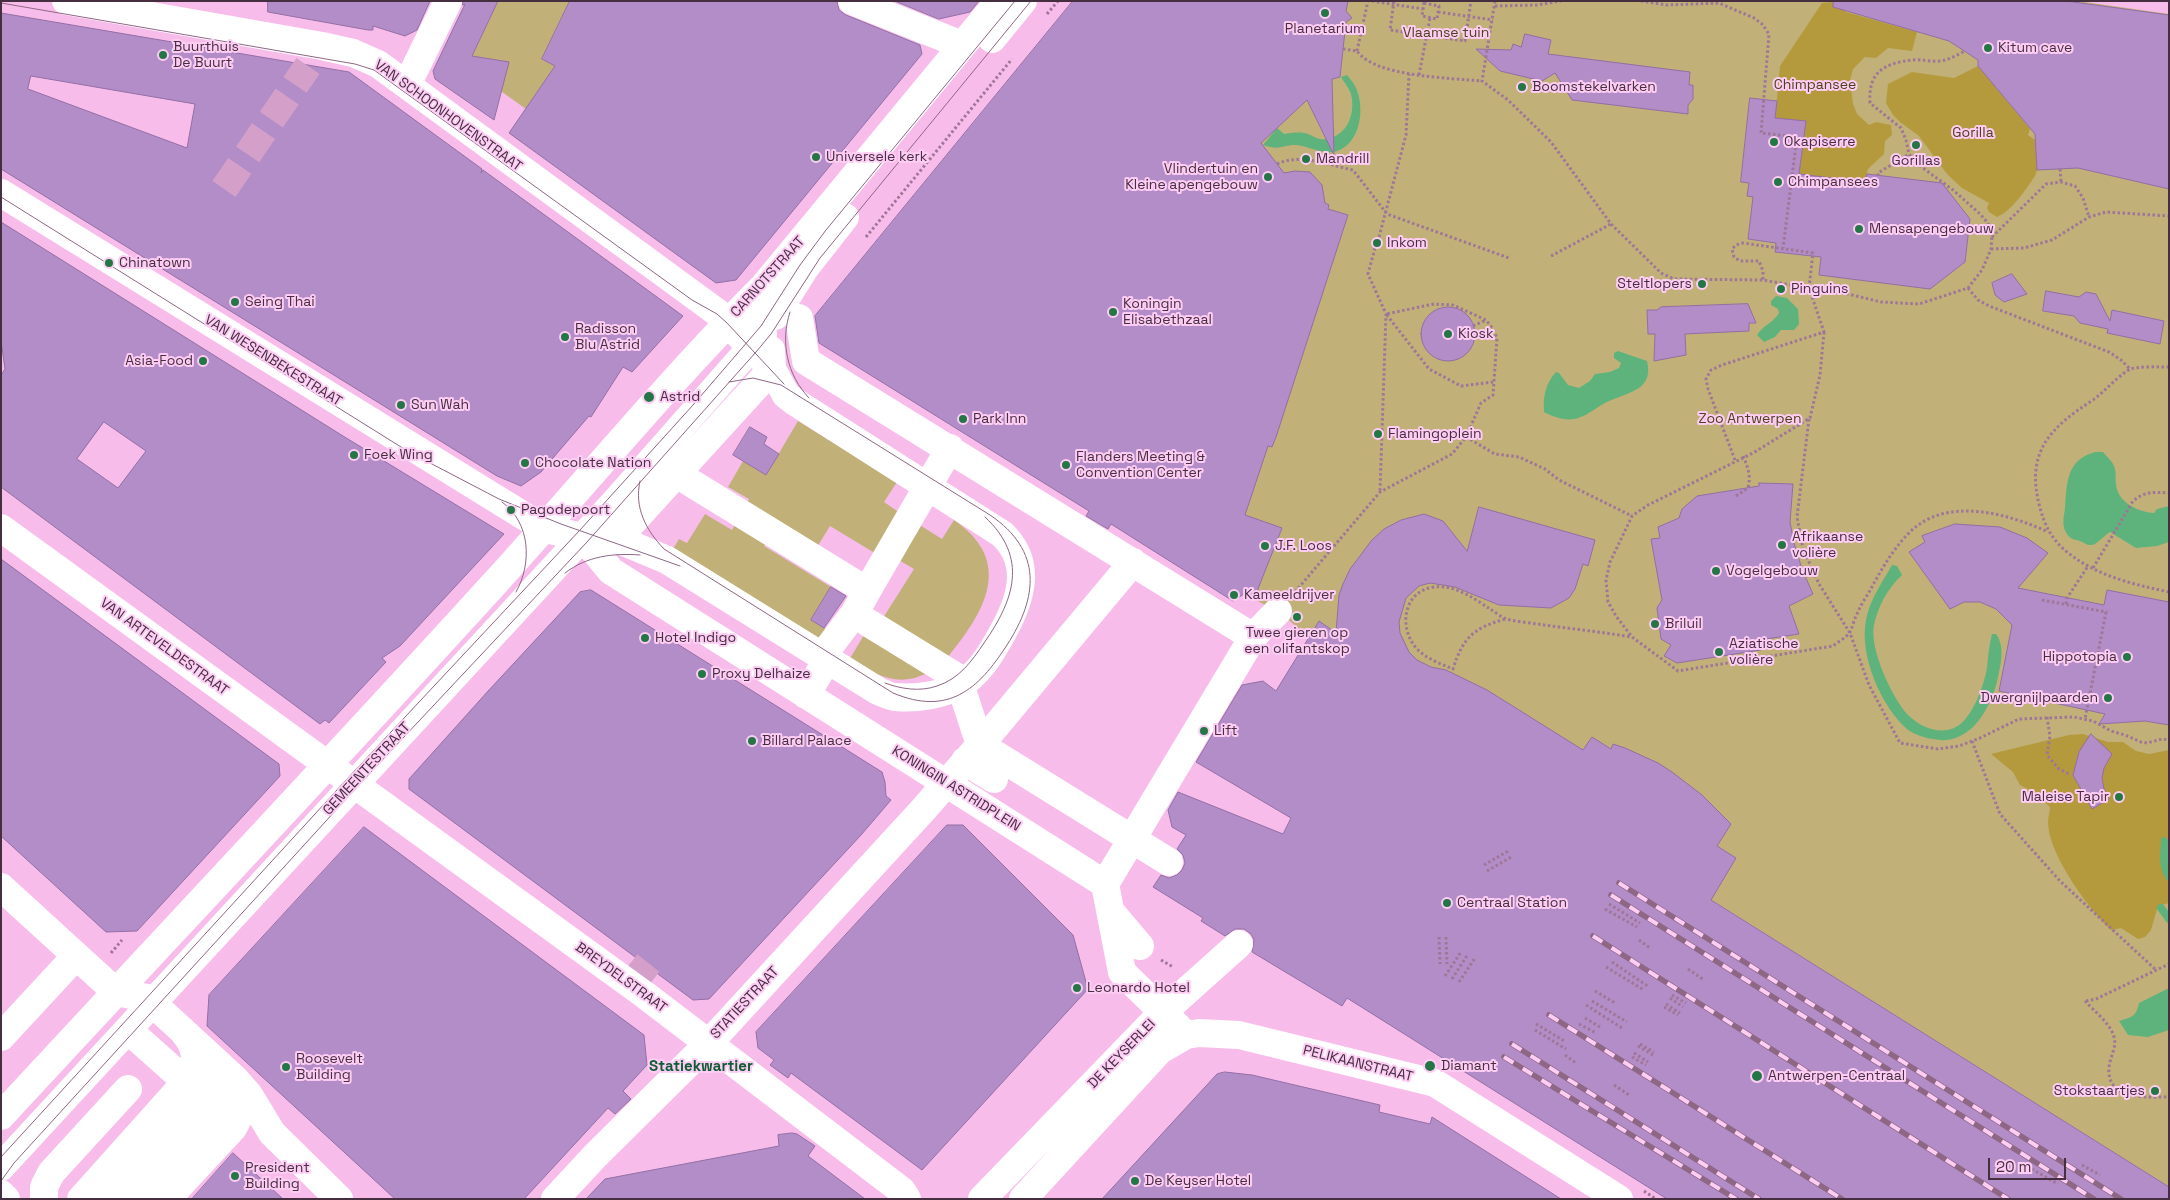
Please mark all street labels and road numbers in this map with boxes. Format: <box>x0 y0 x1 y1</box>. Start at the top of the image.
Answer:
street label: VAN SCHOONHOVENSTRAAT <box>371 57 525 175</box>
street label: CARNOTSTRAAT <box>727 233 809 321</box>
street label: VAN WESENBEKESTRAAT <box>201 312 345 410</box>
street label: VAN ARTEVELDESTRAAT <box>96 595 232 699</box>
street label: GEMEENTESTRAAT <box>320 719 414 819</box>
street label: KONINGIN ASTRIDPLEIN <box>889 743 1023 835</box>
street label: BREYDELSTRAAT <box>572 939 670 1017</box>
street label: STATIESTRAAT <box>707 963 783 1043</box>
street label: DE KEYSERLEI <box>1085 1016 1159 1092</box>
street label: PELIKAANSTRAAT <box>1301 1042 1415 1086</box>

